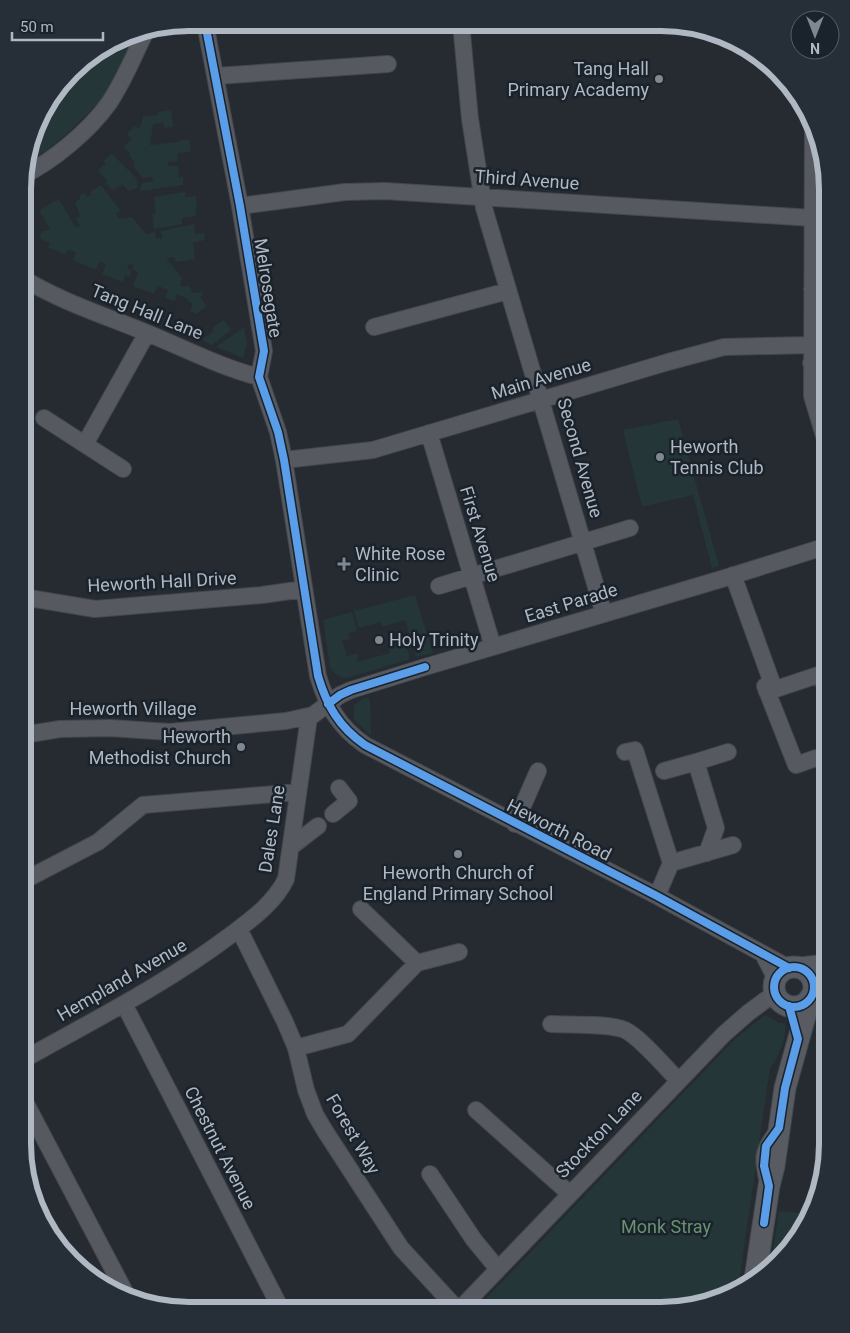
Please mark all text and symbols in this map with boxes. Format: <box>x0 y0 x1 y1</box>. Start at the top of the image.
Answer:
scale bar <box>12 10 104 42</box>
north arrow <box>790 10 840 60</box>
text: 50 m <box>20 18 54 36</box>
text: N <box>810 40 820 56</box>
place label: Tang Hall Primary Academy <box>507 58 649 100</box>
marker: Tang Hall Primary Academy <box>653 73 665 85</box>
street label: Third Avenue <box>474 165 580 194</box>
street label: Melrosegate <box>250 237 287 339</box>
street label: Tang Hall Lane <box>88 280 206 344</box>
street label: Main Avenue <box>488 353 593 404</box>
street label: Second Avenue <box>553 396 608 520</box>
place label: Heworth Tennis Club <box>670 436 764 478</box>
marker: Heworth Tennis Club <box>654 451 666 463</box>
street label: First Avenue <box>456 483 505 584</box>
place label: White Rose Clinic <box>355 543 445 585</box>
marker: White Rose Clinic <box>337 557 351 571</box>
street label: Heworth Hall Drive <box>87 567 237 596</box>
street label: East Parade <box>522 578 620 627</box>
place label: Holy Trinity <box>389 629 479 650</box>
marker: Holy Trinity <box>373 634 385 646</box>
street label: Heworth Village <box>69 698 197 719</box>
place label: Heworth Methodist Church <box>89 726 231 768</box>
marker: Heworth Methodist Church <box>235 741 247 753</box>
street label: Dales Lane <box>254 784 289 874</box>
street label: Heworth Road <box>504 794 615 865</box>
marker: Heworth Church of England Primary School <box>452 848 464 860</box>
place label: Heworth Church of England Primary School <box>363 862 553 904</box>
street label: Hempland Avenue <box>53 934 190 1025</box>
street label: Chestnut Avenue <box>180 1083 261 1213</box>
street label: Stockton Lane <box>551 1085 646 1182</box>
street label: Forest Way <box>322 1090 385 1178</box>
park label: Monk Stray <box>621 1216 711 1237</box>

